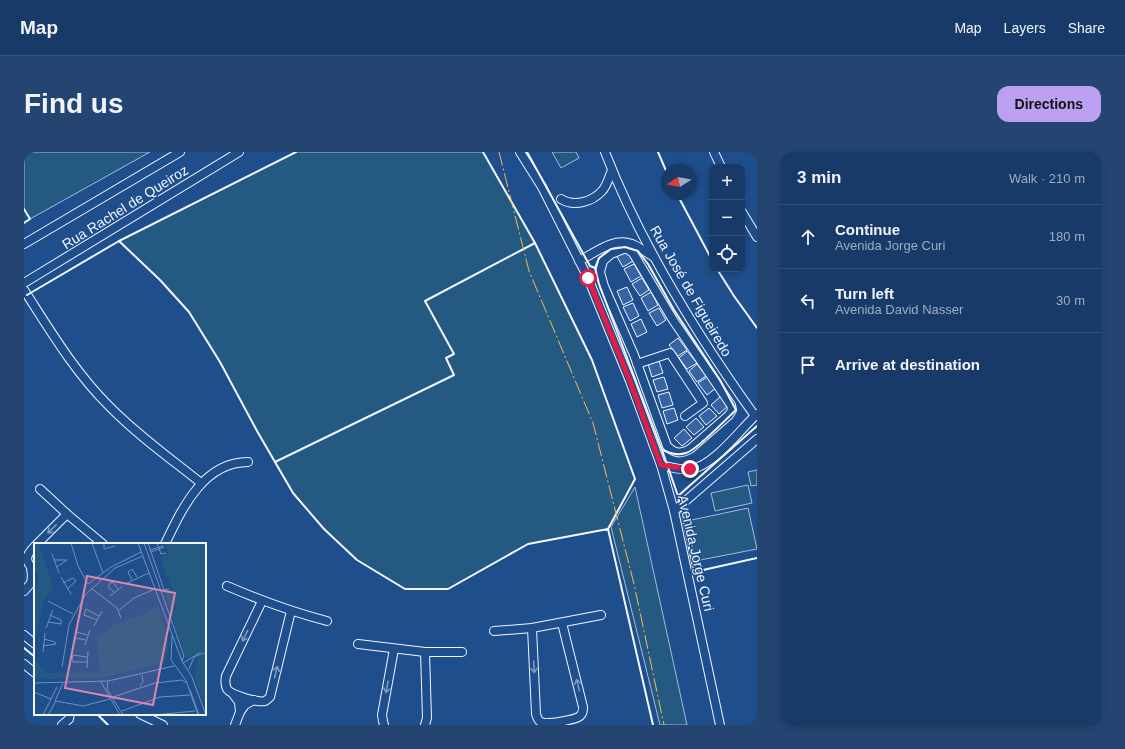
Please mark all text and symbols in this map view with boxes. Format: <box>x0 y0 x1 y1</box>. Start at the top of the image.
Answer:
text: Map <box>20 17 58 38</box>
text: Map <box>954 20 982 36</box>
text: Layers <box>1004 20 1046 36</box>
text: Share <box>1068 20 1105 36</box>
button: Directions <box>997 86 1101 122</box>
text: Find us <box>24 88 124 119</box>
street label: Rua Rachel de Queiroz <box>59 162 191 252</box>
north arrow <box>661 164 697 200</box>
map controls <box>709 164 745 272</box>
button: + <box>709 164 745 200</box>
text: 3 min <box>797 168 841 187</box>
text: Walk · 210 m <box>1009 171 1085 186</box>
button: − <box>709 200 745 236</box>
text: Continue <box>835 221 900 238</box>
street label: Rua José de Figueiredo <box>647 223 735 360</box>
icon: ahead <box>797 226 819 248</box>
text: 180 m <box>1049 229 1085 244</box>
button: locate <box>709 236 745 272</box>
text: Avenida Jorge Curi <box>835 238 945 253</box>
route start <box>579 269 597 287</box>
text: Turn left <box>835 285 894 302</box>
icon: left <box>797 290 819 312</box>
text: 30 m <box>1056 293 1085 308</box>
text: Avenida David Nasser <box>835 302 963 317</box>
icon: arrive <box>797 354 819 376</box>
text: Arrive at destination <box>835 356 980 373</box>
route end <box>681 460 699 478</box>
street label: Avenida Jorge Curi <box>675 493 717 613</box>
one-way arrow <box>47 524 57 534</box>
inset map <box>34 543 206 715</box>
one-way arrow <box>241 630 248 642</box>
one-way arrow <box>530 660 538 673</box>
one-way arrow <box>273 666 281 679</box>
one-way arrow <box>574 679 581 692</box>
one-way arrow <box>383 680 391 693</box>

